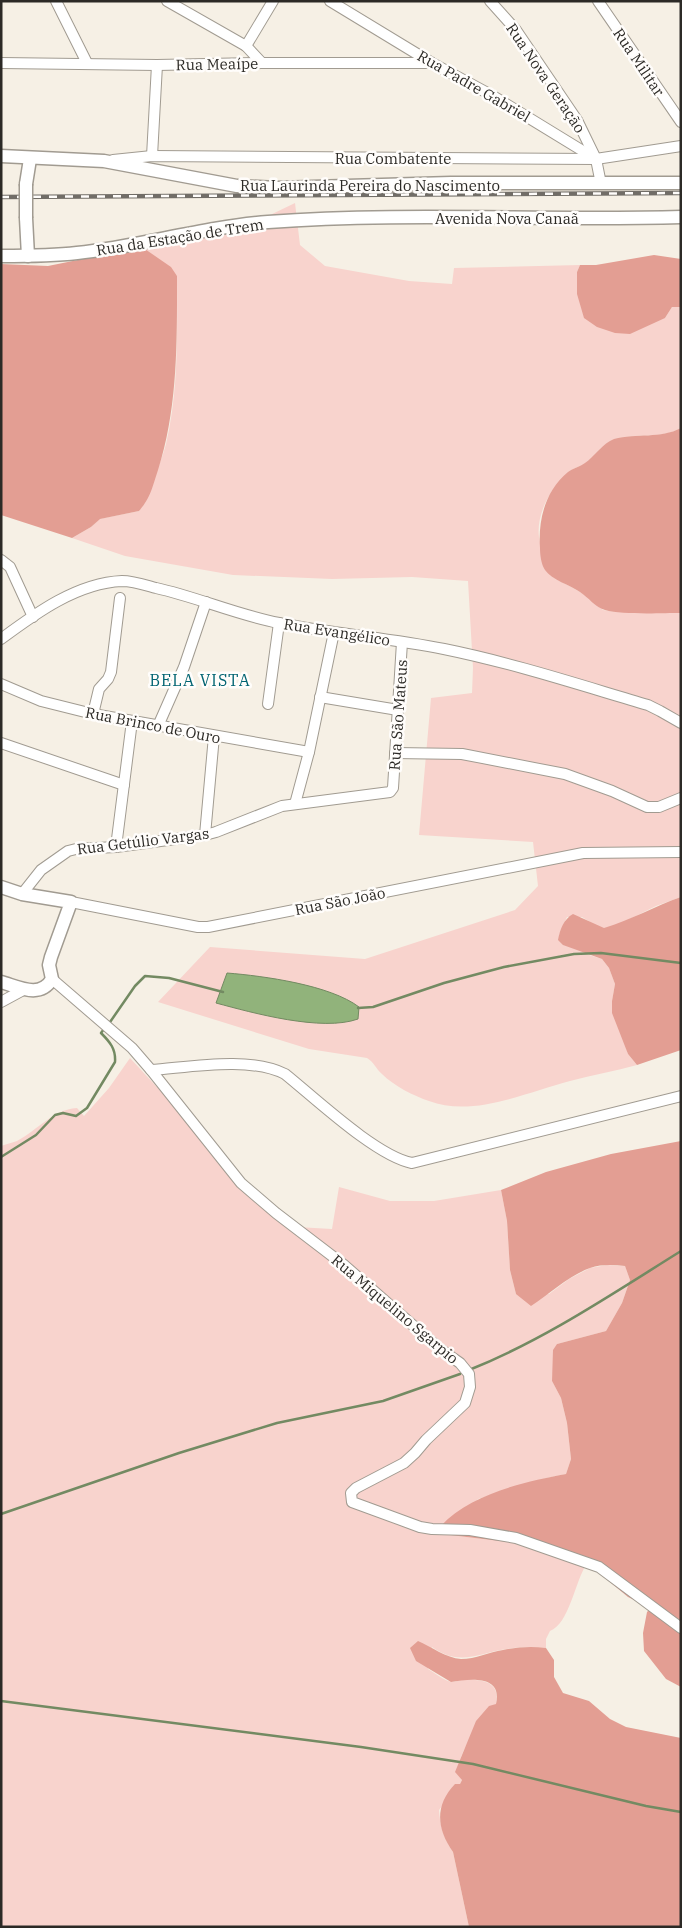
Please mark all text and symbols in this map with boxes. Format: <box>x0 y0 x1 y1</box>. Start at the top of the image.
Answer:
street label: Rua Nova Geração <box>502 19 590 137</box>
street label: Rua Militar <box>609 24 669 100</box>
street label: Rua Padre Gabriel <box>414 46 534 126</box>
street label: Rua Meaípe <box>176 54 258 74</box>
street label: Rua Combatente <box>335 149 451 168</box>
street label: Rua Laurinda Pereira do Nascimento <box>240 176 500 195</box>
street label: Avenida Nova Canaã <box>435 209 579 228</box>
street label: Rua da Estação de Trem <box>95 214 265 260</box>
street label: Rua Evangélico <box>282 614 392 650</box>
street label: Rua São Mateus <box>385 659 411 771</box>
district label: BELA VISTA <box>149 670 251 690</box>
street label: Rua Brinco de Ouro <box>84 703 222 747</box>
street label: Rua Getúlio Vargas <box>76 823 210 859</box>
street label: Rua São João <box>293 883 387 919</box>
street label: Rua Miquelino Sgarpio <box>328 1250 462 1368</box>

